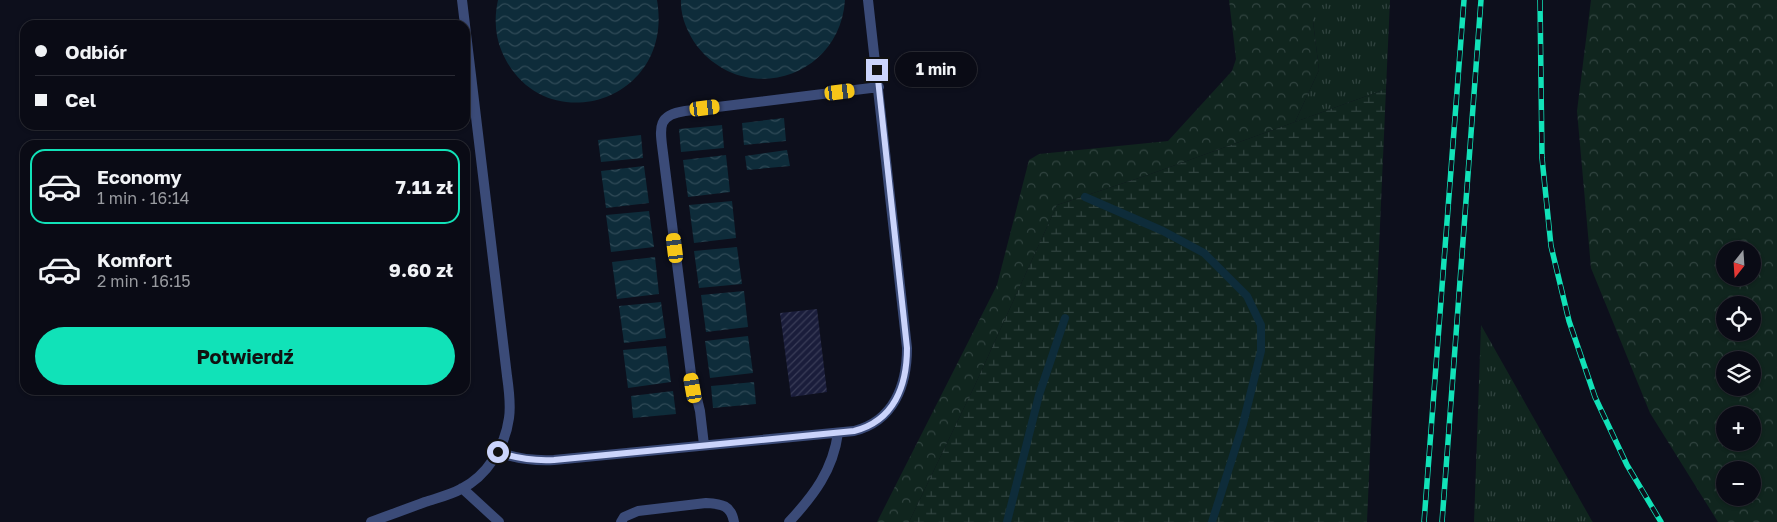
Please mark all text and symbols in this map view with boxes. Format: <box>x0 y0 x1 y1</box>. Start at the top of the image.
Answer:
text: Odbiór <box>65 40 127 63</box>
callout: 1 min <box>894 52 977 88</box>
route end <box>866 59 888 81</box>
text: 1 min <box>916 59 956 79</box>
car <box>824 83 855 101</box>
text: Cel <box>65 88 96 111</box>
car <box>689 99 720 117</box>
icon: car <box>37 164 82 209</box>
text: Economy <box>97 165 182 188</box>
text: 7.11 zł <box>395 175 453 198</box>
text: 1 min · 16:14 <box>97 188 190 208</box>
car <box>665 232 684 264</box>
north arrow <box>1716 241 1761 286</box>
map controls <box>1716 241 1761 506</box>
icon: car <box>37 247 82 292</box>
text: Komfort <box>97 248 172 271</box>
text: 9.60 zł <box>389 258 453 281</box>
text: 2 min · 16:15 <box>97 271 191 291</box>
button: locate <box>1716 296 1761 341</box>
button: Potwierdź <box>35 327 455 385</box>
button: layers <box>1716 351 1761 396</box>
car <box>683 372 702 404</box>
button: + <box>1716 406 1761 451</box>
route start <box>487 441 509 463</box>
button: − <box>1716 461 1761 506</box>

